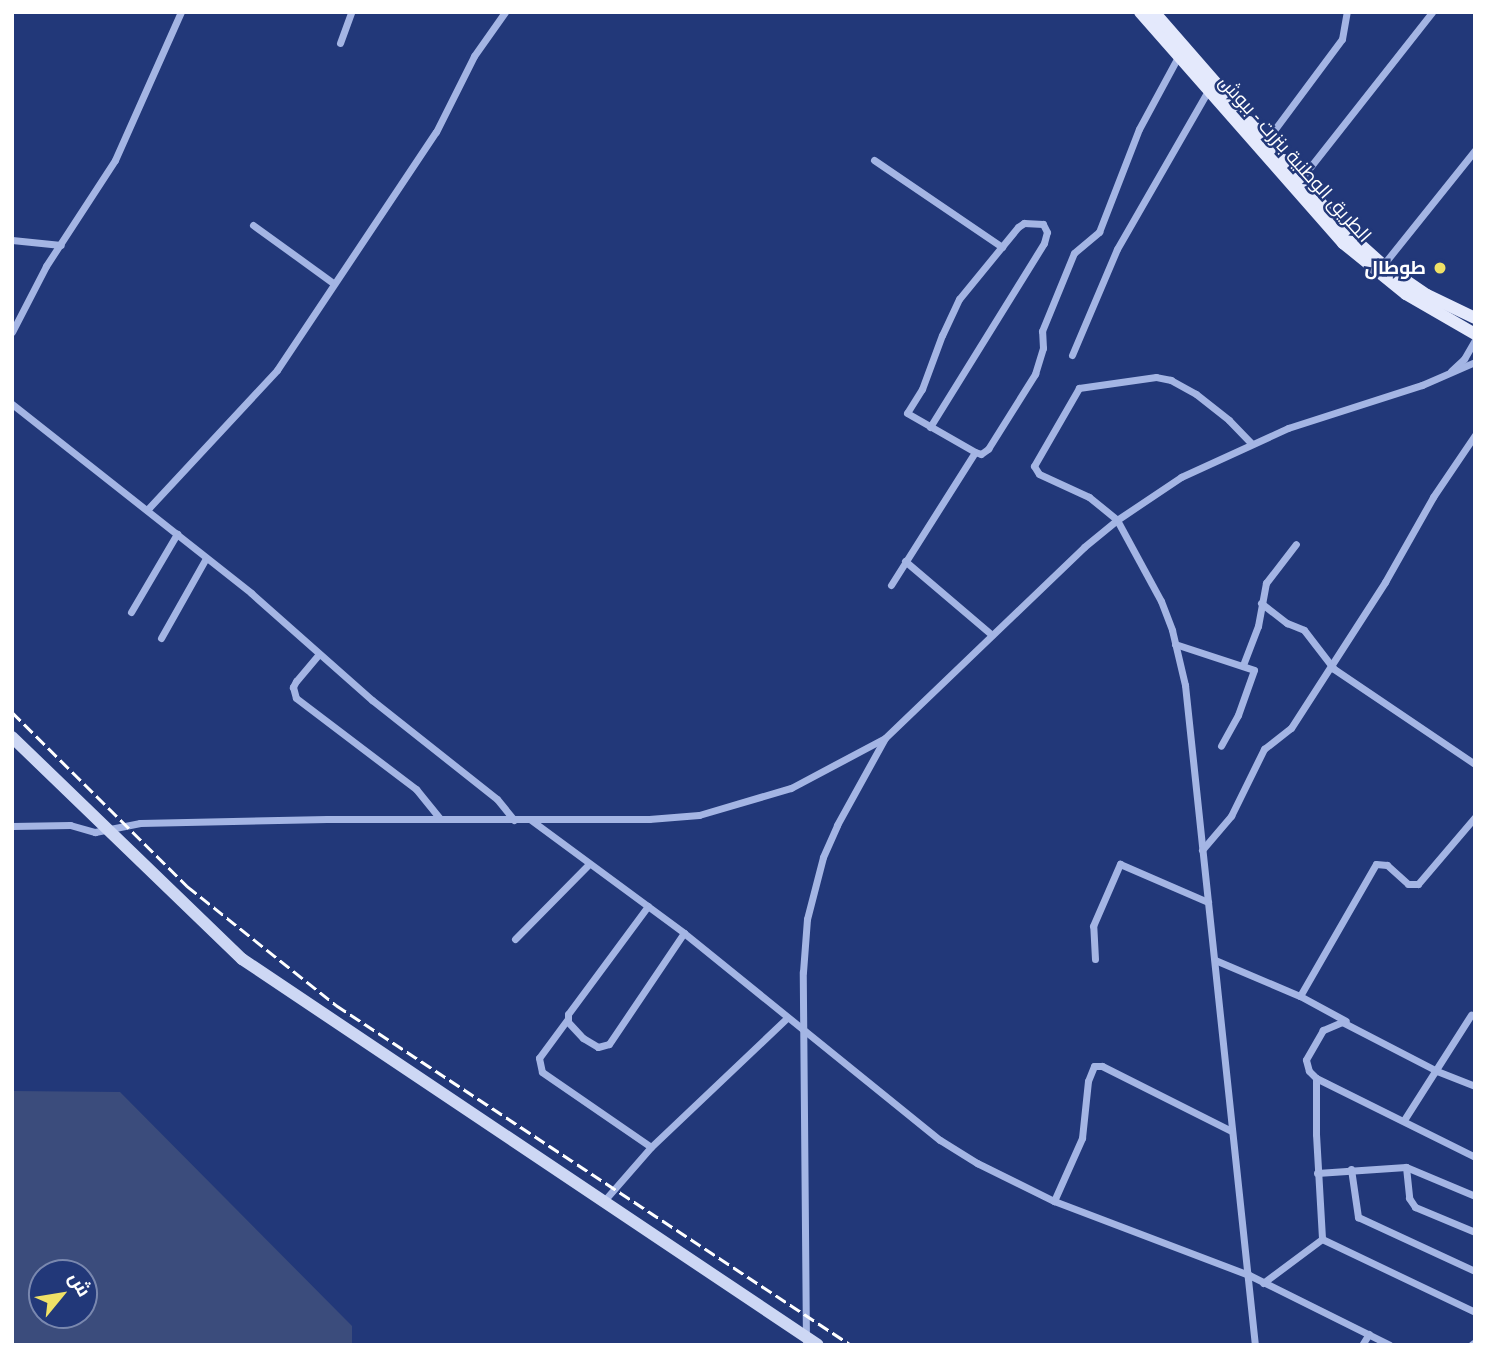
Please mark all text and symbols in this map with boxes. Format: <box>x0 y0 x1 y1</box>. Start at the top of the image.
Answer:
street label: الطريق الوطنية بنزرت - ببوش <box>1214 71 1376 247</box>
place label: طوطال <box>1365 257 1426 279</box>
marker: طوطال <box>1432 260 1448 276</box>
north arrow <box>28 1259 98 1329</box>
text: ش <box>64 1268 96 1301</box>

